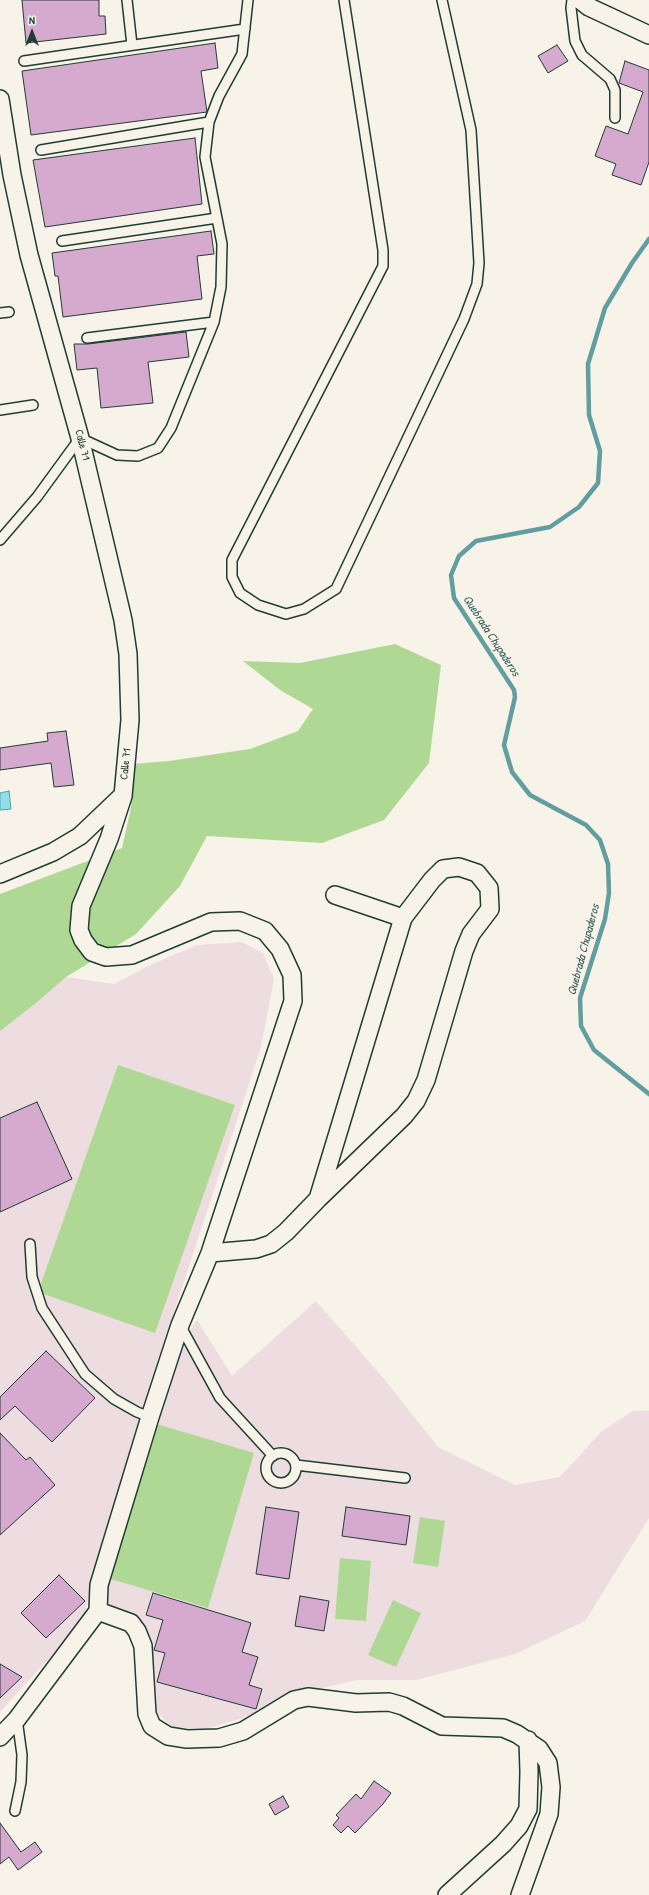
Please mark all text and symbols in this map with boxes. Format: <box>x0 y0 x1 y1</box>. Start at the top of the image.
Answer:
north arrow <box>12 12 52 52</box>
text: N <box>29 13 35 27</box>
street label: Calle 71 <box>72 428 92 462</box>
water label: Quebrada Chupaderos <box>459 593 523 679</box>
street label: Calle 71 <box>118 748 134 780</box>
water label: Quebrada Chupaderos <box>565 903 603 997</box>

